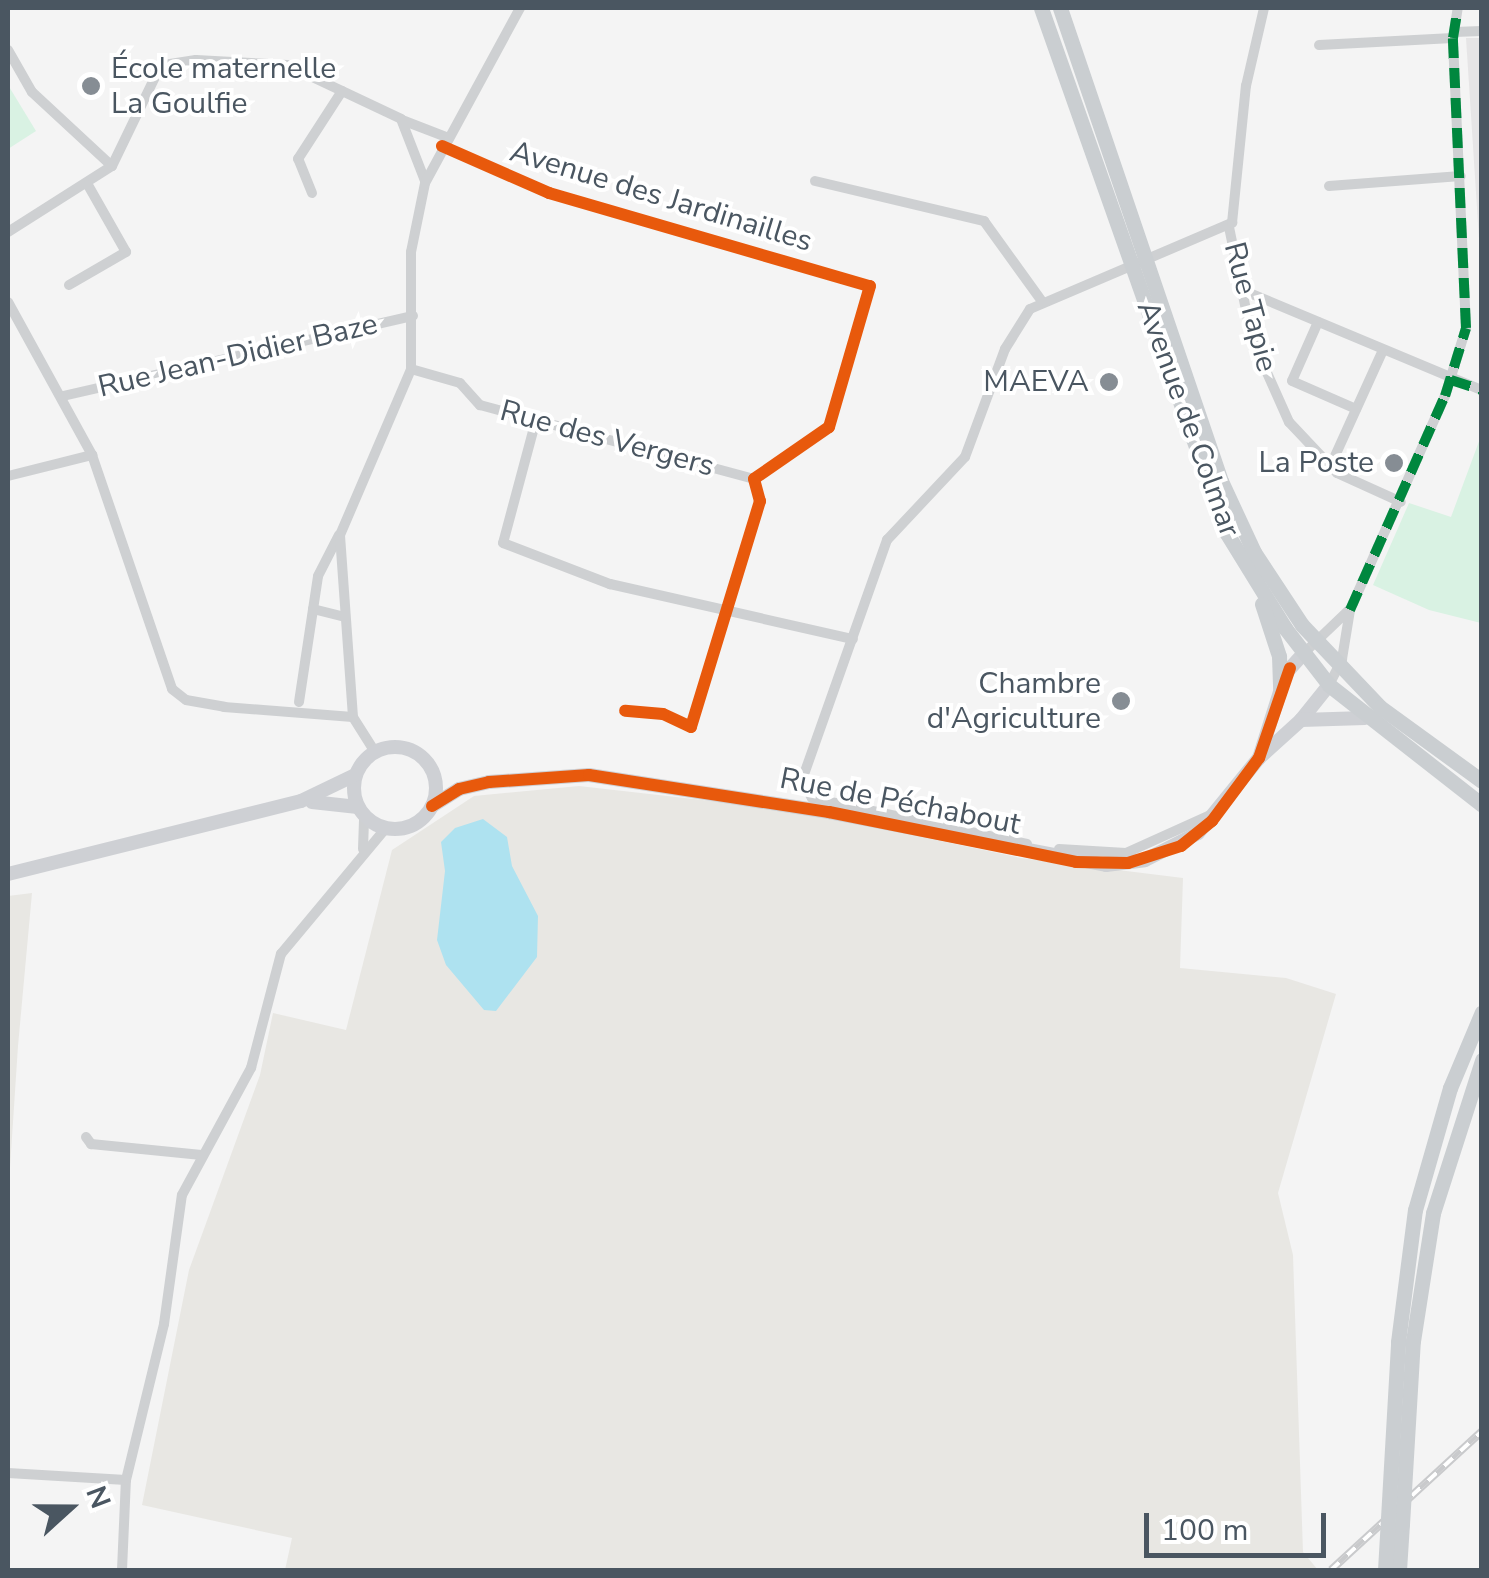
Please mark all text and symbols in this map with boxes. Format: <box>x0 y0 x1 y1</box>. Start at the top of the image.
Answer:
place label: École maternelle La Goulfie <box>111 51 336 122</box>
marker: École maternelle La Goulfie <box>80 75 102 97</box>
street label: Avenue des Jardinailles <box>506 134 816 260</box>
street label: Rue Tapie <box>1215 238 1285 376</box>
street label: Avenue de Colmar <box>1129 296 1247 542</box>
street label: Rue Jean-Didier Baze <box>95 306 381 406</box>
place label: MAEVA <box>983 364 1089 400</box>
marker: MAEVA <box>1098 371 1120 393</box>
street label: Rue des Vergers <box>496 393 718 485</box>
place label: La Poste <box>1259 445 1374 481</box>
marker: La Poste <box>1383 452 1405 474</box>
place label: Chambre d'Agriculture <box>927 666 1101 736</box>
marker: Chambre d'Agriculture <box>1110 690 1132 712</box>
street label: Rue de Péchabout <box>777 761 1023 843</box>
north arrow <box>20 1458 120 1558</box>
text: N <box>77 1481 119 1514</box>
scale bar <box>1149 1493 1332 1555</box>
text: 100 m <box>1161 1510 1248 1551</box>

